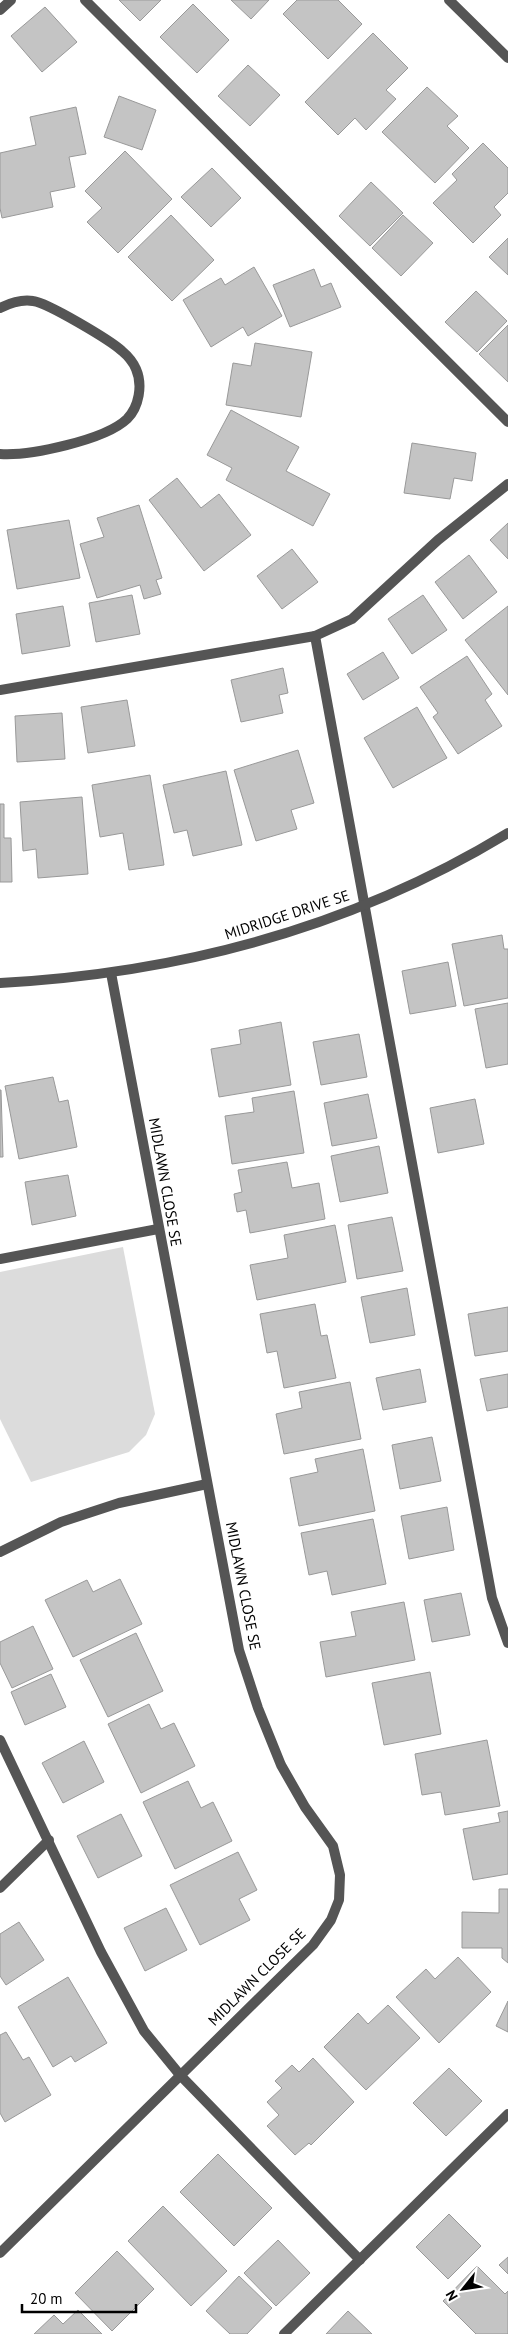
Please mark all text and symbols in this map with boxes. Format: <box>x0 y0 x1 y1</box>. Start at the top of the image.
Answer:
street label: MIDRIDGE DRIVE SE <box>222 885 352 944</box>
street label: MIDLAWN CLOSE SE <box>145 1116 186 1248</box>
street label: MIDLAWN CLOSE SE <box>222 1520 265 1652</box>
street label: MIDLAWN CLOSE SE <box>204 1924 309 2029</box>
north arrow <box>438 2264 488 2314</box>
scale bar <box>22 2282 136 2314</box>
text: N <box>442 2287 462 2304</box>
text: 20 m <box>30 2289 63 2308</box>

